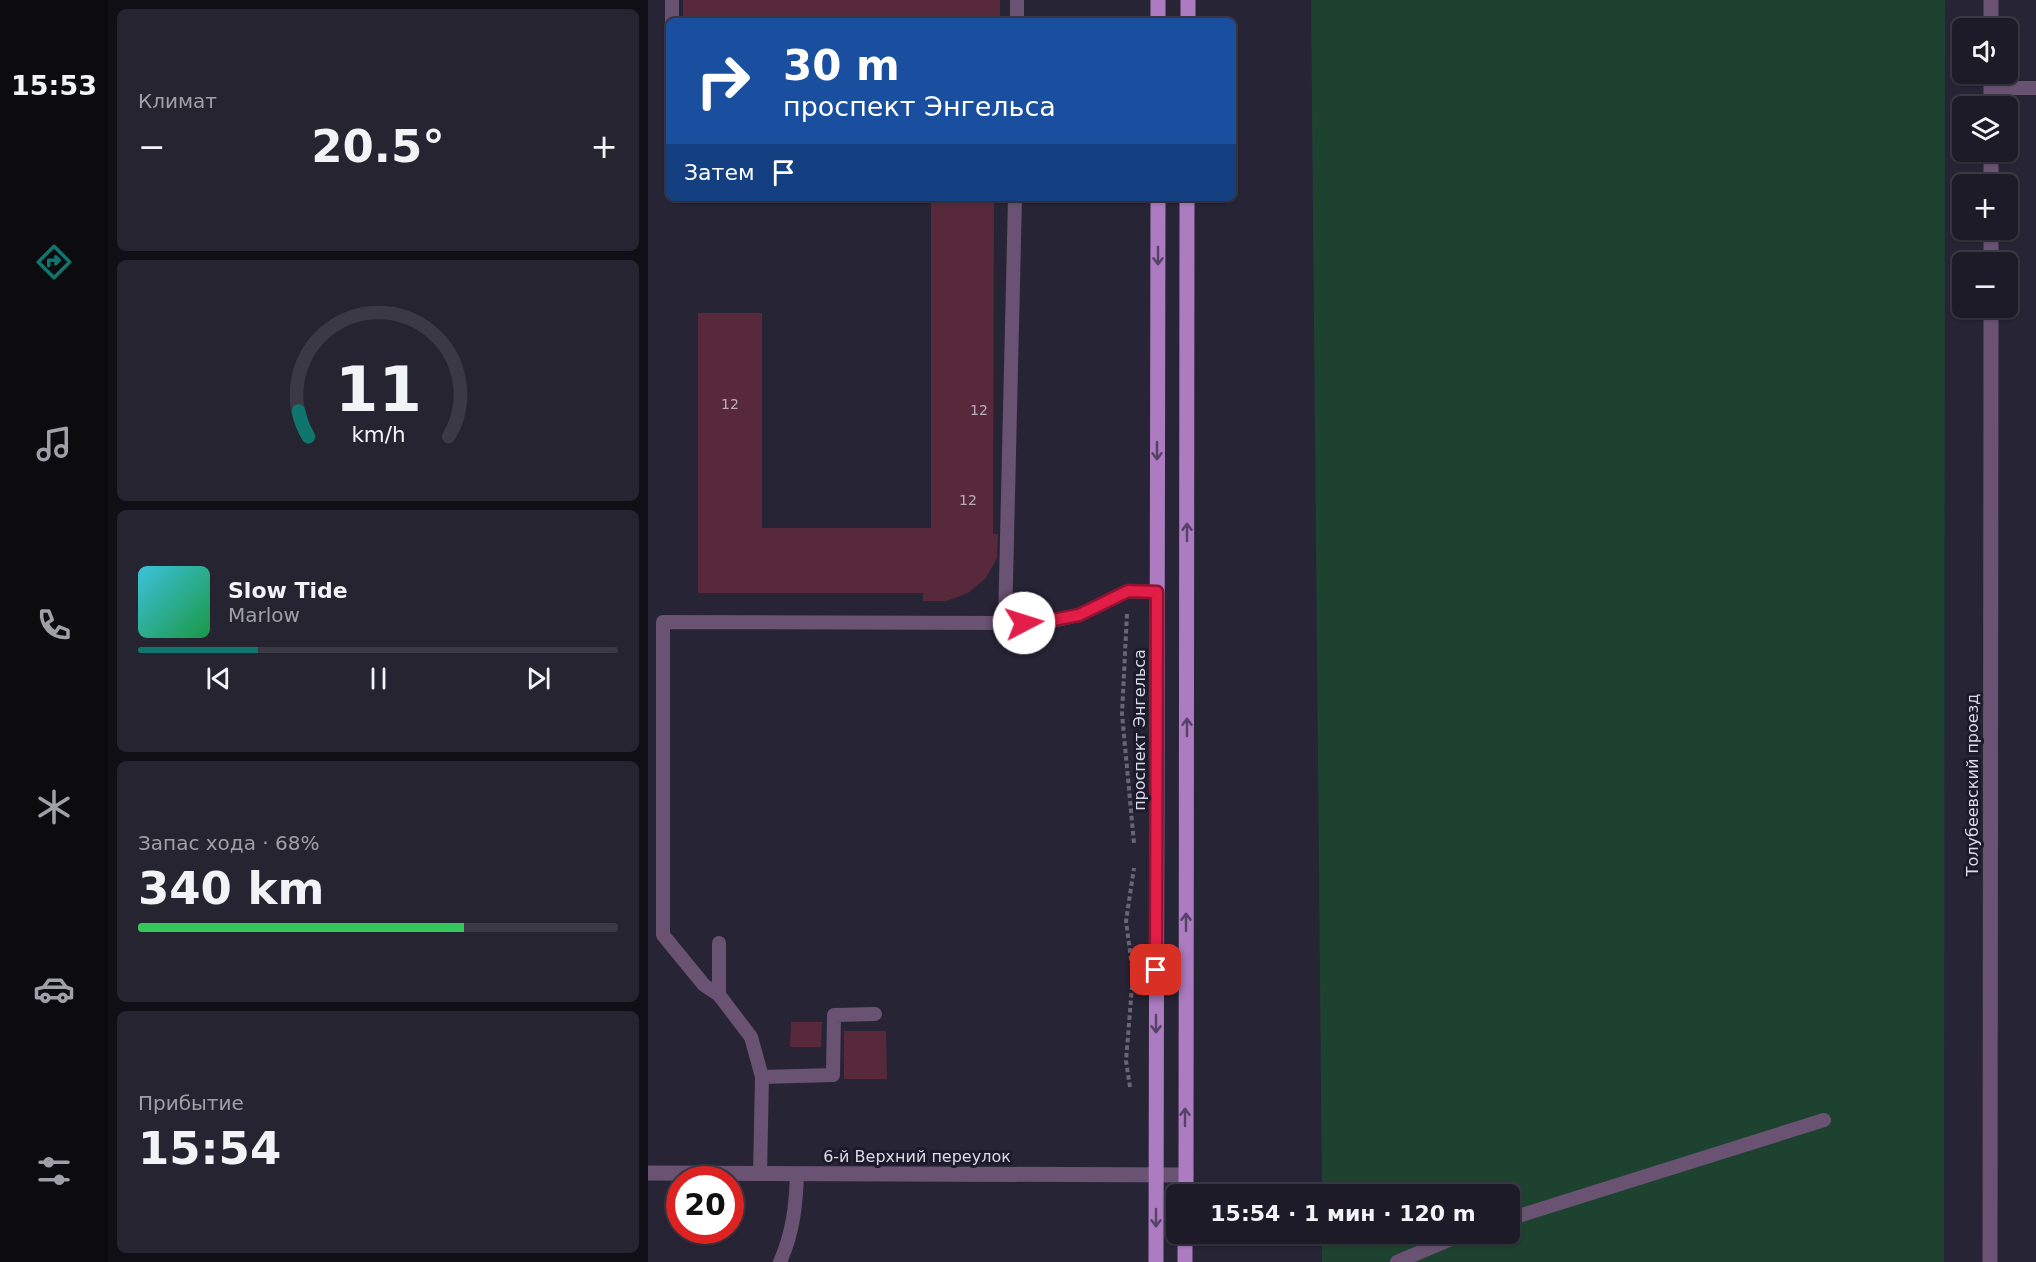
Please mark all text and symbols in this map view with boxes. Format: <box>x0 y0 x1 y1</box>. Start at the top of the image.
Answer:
map controls <box>1952 18 2018 318</box>
button: sound <box>1952 18 2018 84</box>
text: 30 m <box>783 41 900 90</box>
icon: right <box>684 42 762 120</box>
text: 15:53 <box>11 70 97 101</box>
text: Климат <box>138 89 217 113</box>
text: проспект Энгельса <box>783 91 1056 122</box>
button: layers <box>1952 96 2018 162</box>
text: 20.5° <box>311 120 445 173</box>
text: − <box>138 127 166 166</box>
text: + <box>590 127 618 166</box>
icon: arrive <box>767 156 800 189</box>
text: Затем <box>684 160 755 185</box>
button: + <box>1952 174 2018 240</box>
icon: directions <box>33 241 75 283</box>
one-way arrow <box>1152 246 1164 266</box>
button: − <box>1952 252 2018 318</box>
text: 11 <box>335 354 421 427</box>
house number: 12 <box>721 396 739 412</box>
house number: 12 <box>970 402 988 418</box>
icon: music <box>33 423 75 465</box>
text: km/h <box>351 423 405 448</box>
one-way arrow <box>1151 441 1163 461</box>
house number: 12 <box>959 492 977 508</box>
one-way arrow <box>1181 522 1193 542</box>
text: Slow Tide <box>228 578 348 603</box>
position arrow <box>992 591 1056 655</box>
text: Marlow <box>228 603 300 627</box>
icon: phone <box>33 604 75 646</box>
street label: проспект Энгельса <box>1130 649 1149 811</box>
icon: previous <box>202 662 235 695</box>
icon: pause <box>362 662 395 695</box>
icon: next <box>522 662 555 695</box>
street label: Толубеевский проезд <box>1963 694 1982 877</box>
one-way arrow <box>1181 717 1193 737</box>
icon: climate <box>33 786 75 828</box>
text: Запас хода · 68% <box>138 831 319 855</box>
text: 340 km <box>138 862 324 915</box>
one-way arrow <box>1180 912 1192 932</box>
pin <box>1130 944 1181 995</box>
icon: arrive <box>1139 953 1172 986</box>
icon: car <box>33 968 75 1010</box>
one-way arrow <box>1150 1014 1162 1034</box>
text: Прибытие <box>138 1091 244 1115</box>
one-way arrow <box>1179 1107 1191 1127</box>
text: 15:54 <box>138 1122 281 1175</box>
street label: 6-й Верхний переулок <box>823 1147 1011 1166</box>
icon: filters <box>33 1150 75 1192</box>
speed limit sign: 20 <box>666 1166 744 1244</box>
text: 15:54 · 1 мин · 120 m <box>1210 1201 1476 1226</box>
one-way arrow <box>1150 1208 1162 1228</box>

